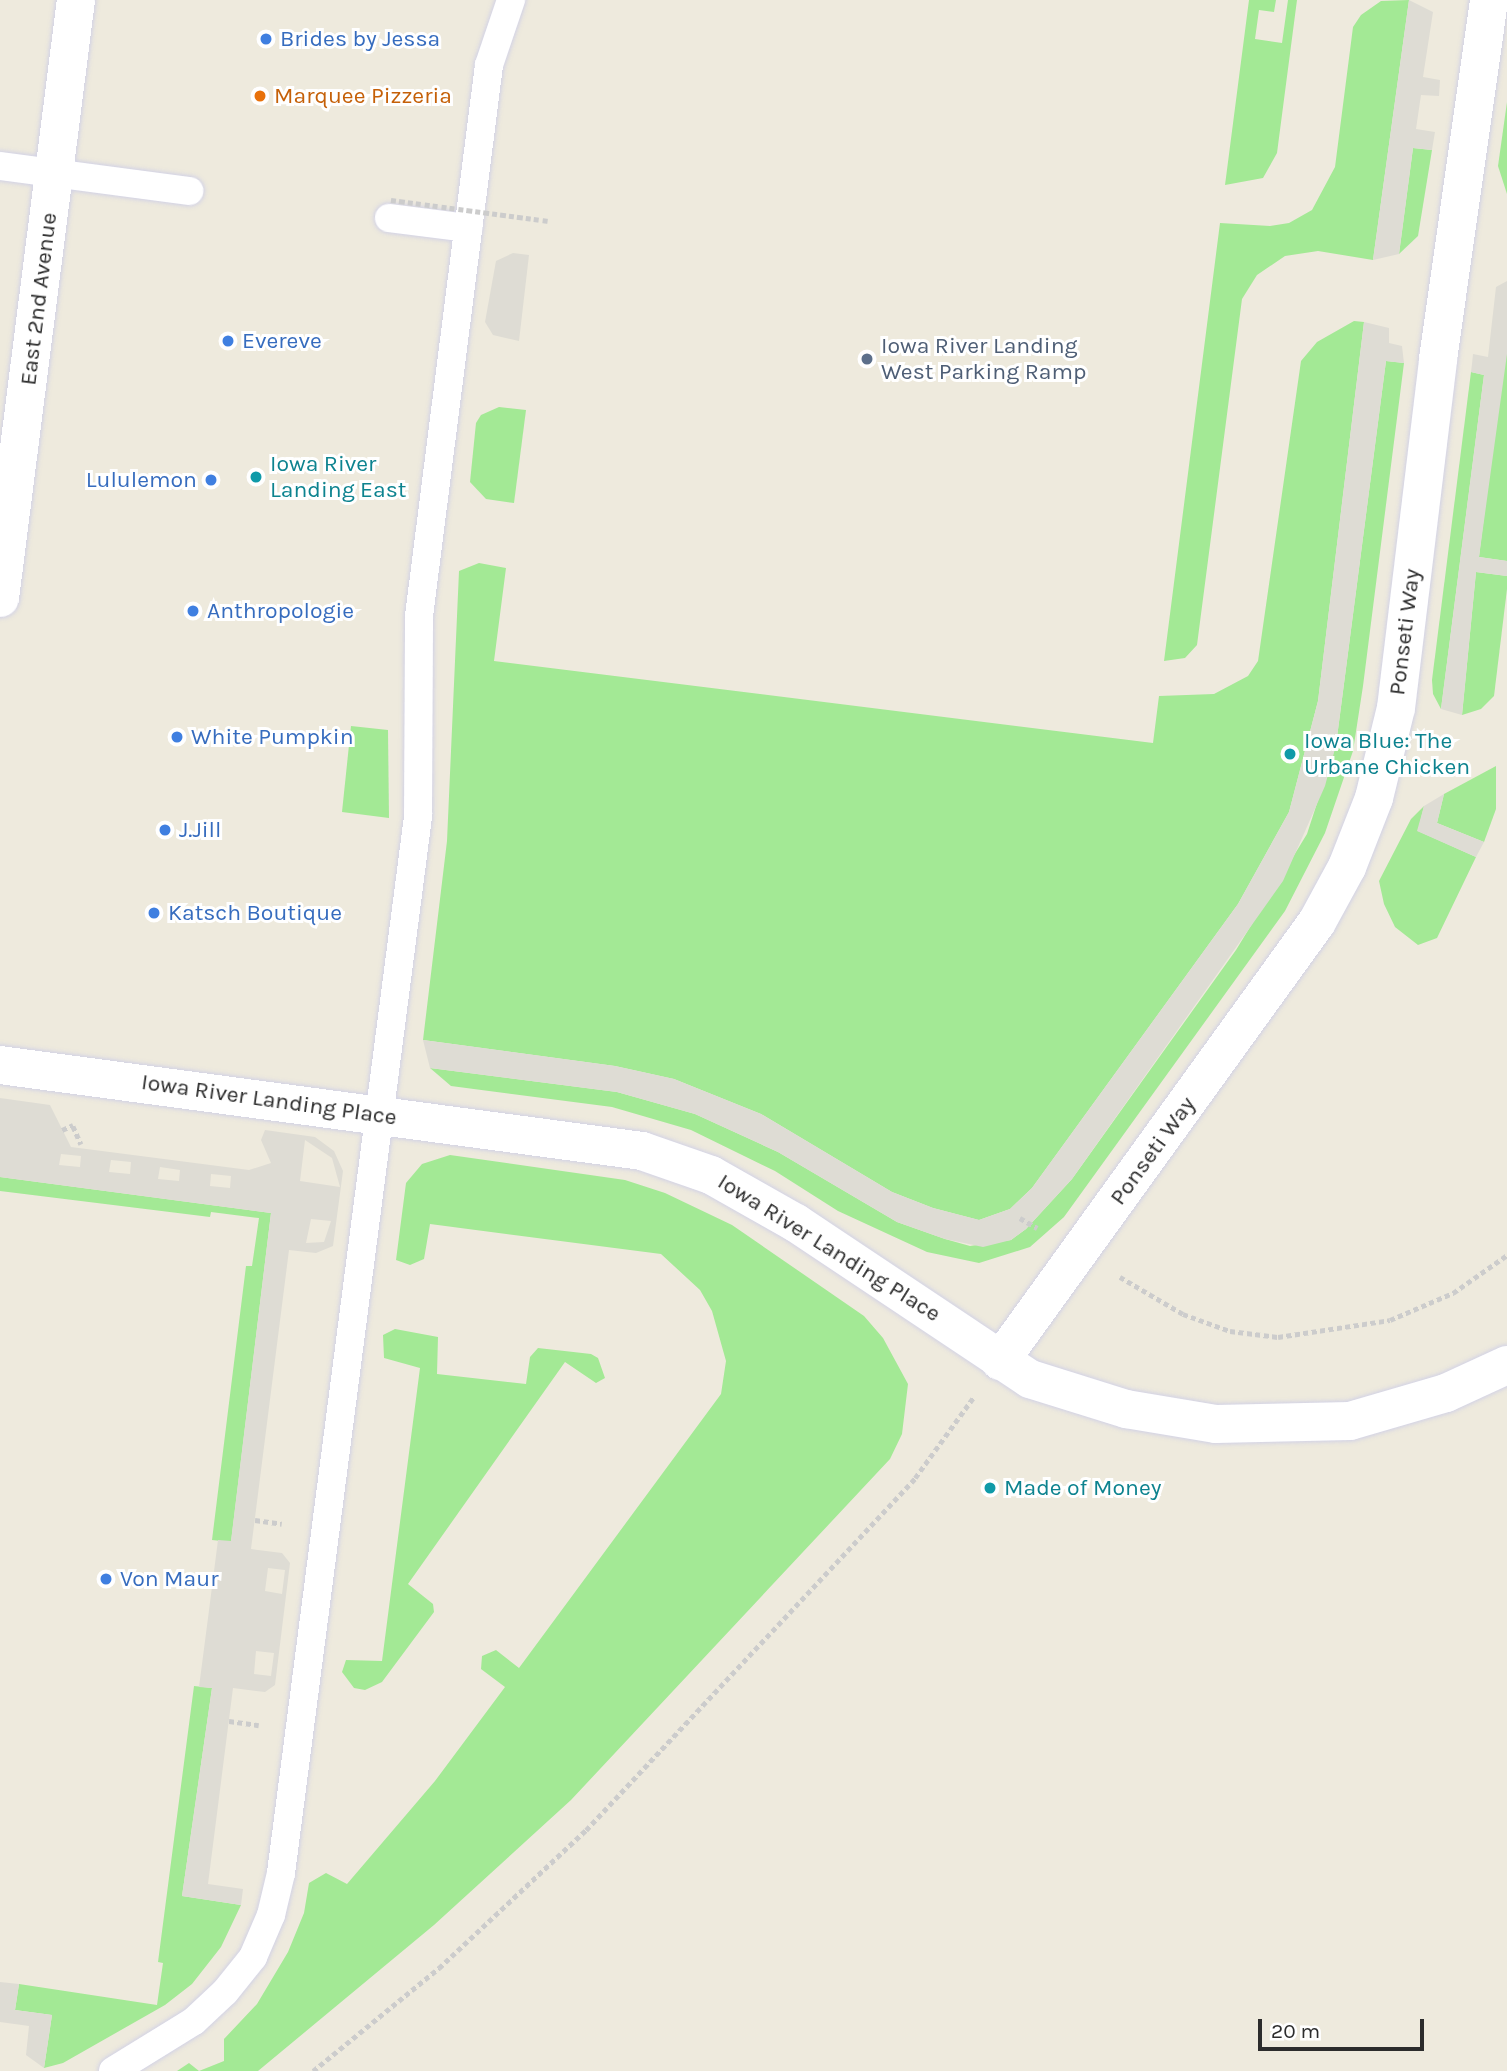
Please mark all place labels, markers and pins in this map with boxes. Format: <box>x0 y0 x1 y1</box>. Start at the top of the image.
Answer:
place label: Brides by Jessa <box>280 25 440 53</box>
marker: Brides by Jessa <box>258 31 274 47</box>
place label: Marquee Pizzeria <box>274 82 452 110</box>
marker: Marquee Pizzeria <box>252 88 268 104</box>
place label: Evereve <box>242 327 322 355</box>
place label: Iowa River Landing West Parking Ramp <box>881 332 1086 386</box>
marker: Evereve <box>220 333 236 349</box>
marker: Iowa River Landing West Parking Ramp <box>859 351 875 367</box>
place label: Iowa River Landing East <box>270 450 406 504</box>
place label: Lululemon <box>86 466 197 494</box>
marker: Iowa River Landing East <box>248 469 264 485</box>
marker: Lululemon <box>203 472 219 488</box>
place label: Anthropologie <box>207 597 354 625</box>
marker: Anthropologie <box>185 603 201 619</box>
place label: White Pumpkin <box>191 723 354 751</box>
place label: Iowa Blue: The Urbane Chicken <box>1304 727 1470 781</box>
marker: White Pumpkin <box>169 729 185 745</box>
marker: Iowa Blue: The Urbane Chicken <box>1282 746 1298 762</box>
place label: J.Jill <box>179 816 221 844</box>
marker: J.Jill <box>157 822 173 838</box>
place label: Katsch Boutique <box>168 899 342 927</box>
marker: Katsch Boutique <box>146 905 162 921</box>
place label: Made of Money <box>1004 1474 1161 1502</box>
marker: Made of Money <box>982 1480 998 1496</box>
place label: Von Maur <box>120 1565 218 1593</box>
marker: Von Maur <box>98 1571 114 1587</box>

